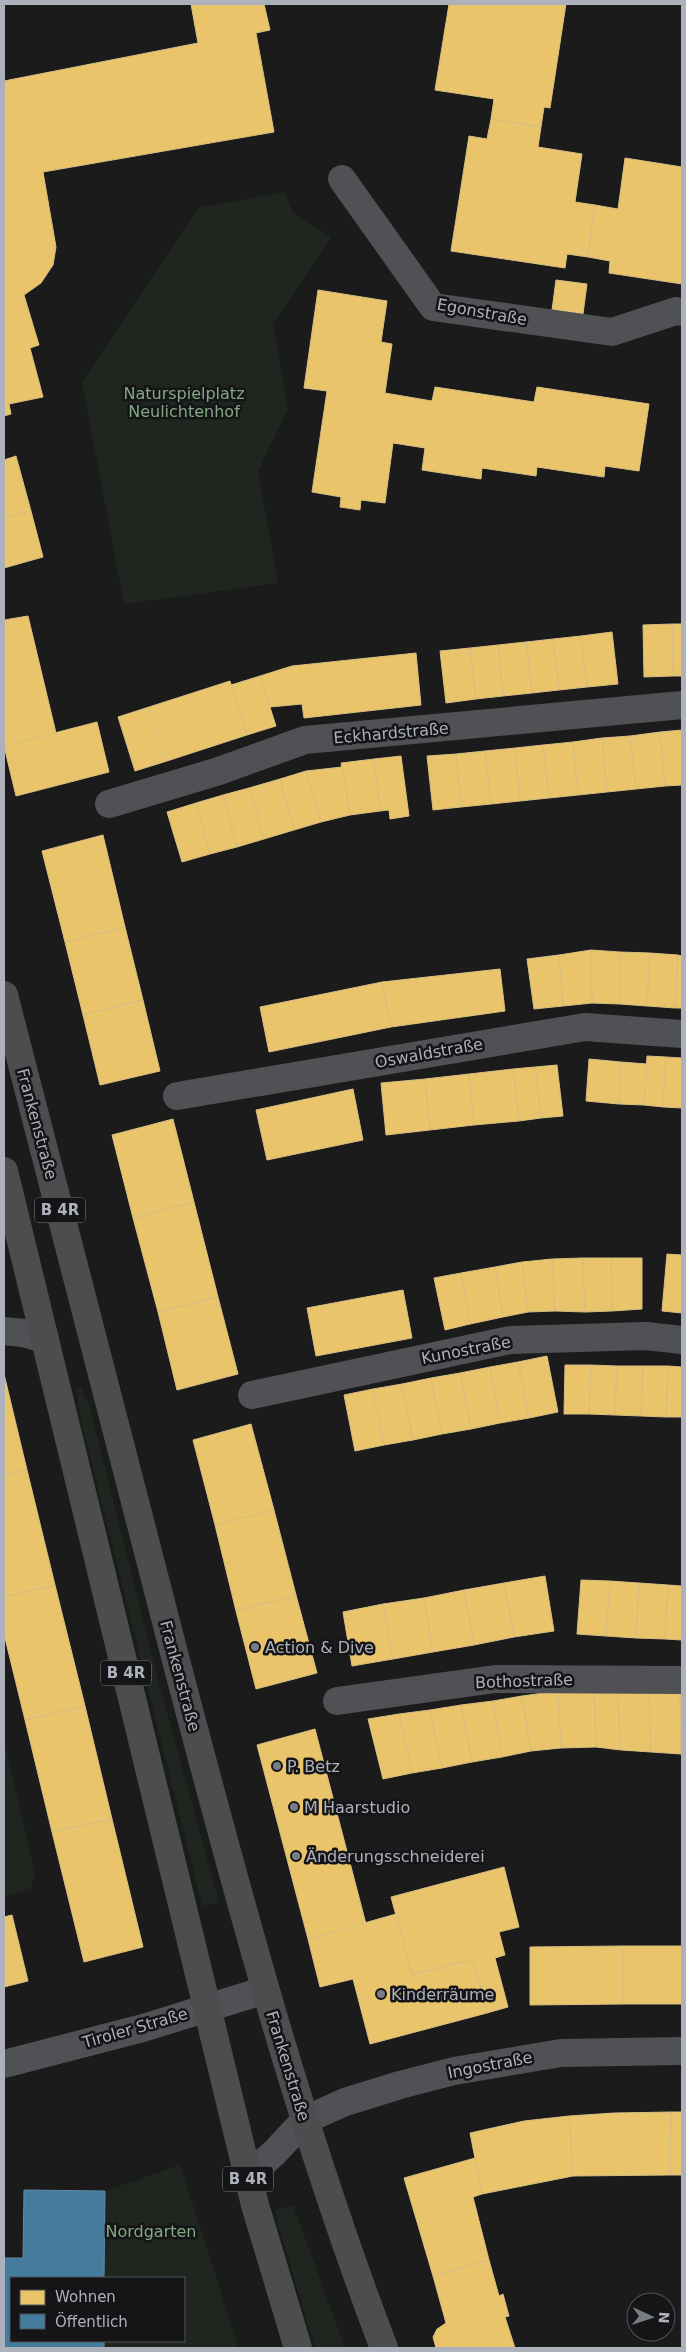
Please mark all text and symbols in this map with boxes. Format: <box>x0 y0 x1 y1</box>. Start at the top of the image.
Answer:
street label: Egonstraße <box>435 295 529 329</box>
park label: Naturspielplatz Neulichtenhof <box>123 384 245 421</box>
street label: Eckhardstraße <box>333 719 449 747</box>
street label: Oswaldstraße <box>374 1034 484 1072</box>
street label: Frankenstraße <box>13 1066 61 1182</box>
road number: B 4R <box>35 1198 85 1222</box>
street label: Kunostraße <box>420 1332 512 1368</box>
street label: Frankenstraße <box>156 1618 204 1734</box>
place label: Action & Dive <box>265 1638 374 1657</box>
marker: Action & Dive <box>249 1641 261 1653</box>
road number: B 4R <box>101 1660 151 1686</box>
street label: Bothostraße <box>475 1670 573 1692</box>
place label: P. Betz <box>287 1757 340 1776</box>
marker: P. Betz <box>271 1760 283 1772</box>
place label: M Haarstudio <box>304 1798 410 1817</box>
marker: M Haarstudio <box>288 1801 300 1813</box>
place label: Änderungsschneiderei <box>306 1847 485 1866</box>
marker: Änderungsschneiderei <box>290 1850 302 1862</box>
place label: Kinderräume <box>391 1985 494 2004</box>
marker: Kinderräume <box>375 1988 387 2000</box>
street label: Tiroler Straße <box>79 2004 190 2052</box>
street label: Frankenstraße <box>262 2009 314 2123</box>
street label: Ingostraße <box>446 2047 534 2083</box>
road number: B 4R <box>223 2166 273 2192</box>
park label: Nordgarten <box>105 2222 197 2241</box>
legend <box>10 2277 185 2342</box>
text: Wohnen <box>55 2288 116 2306</box>
north arrow <box>626 2292 676 2342</box>
text: N <box>656 2311 672 2324</box>
text: Öffentlich <box>55 2312 128 2331</box>

